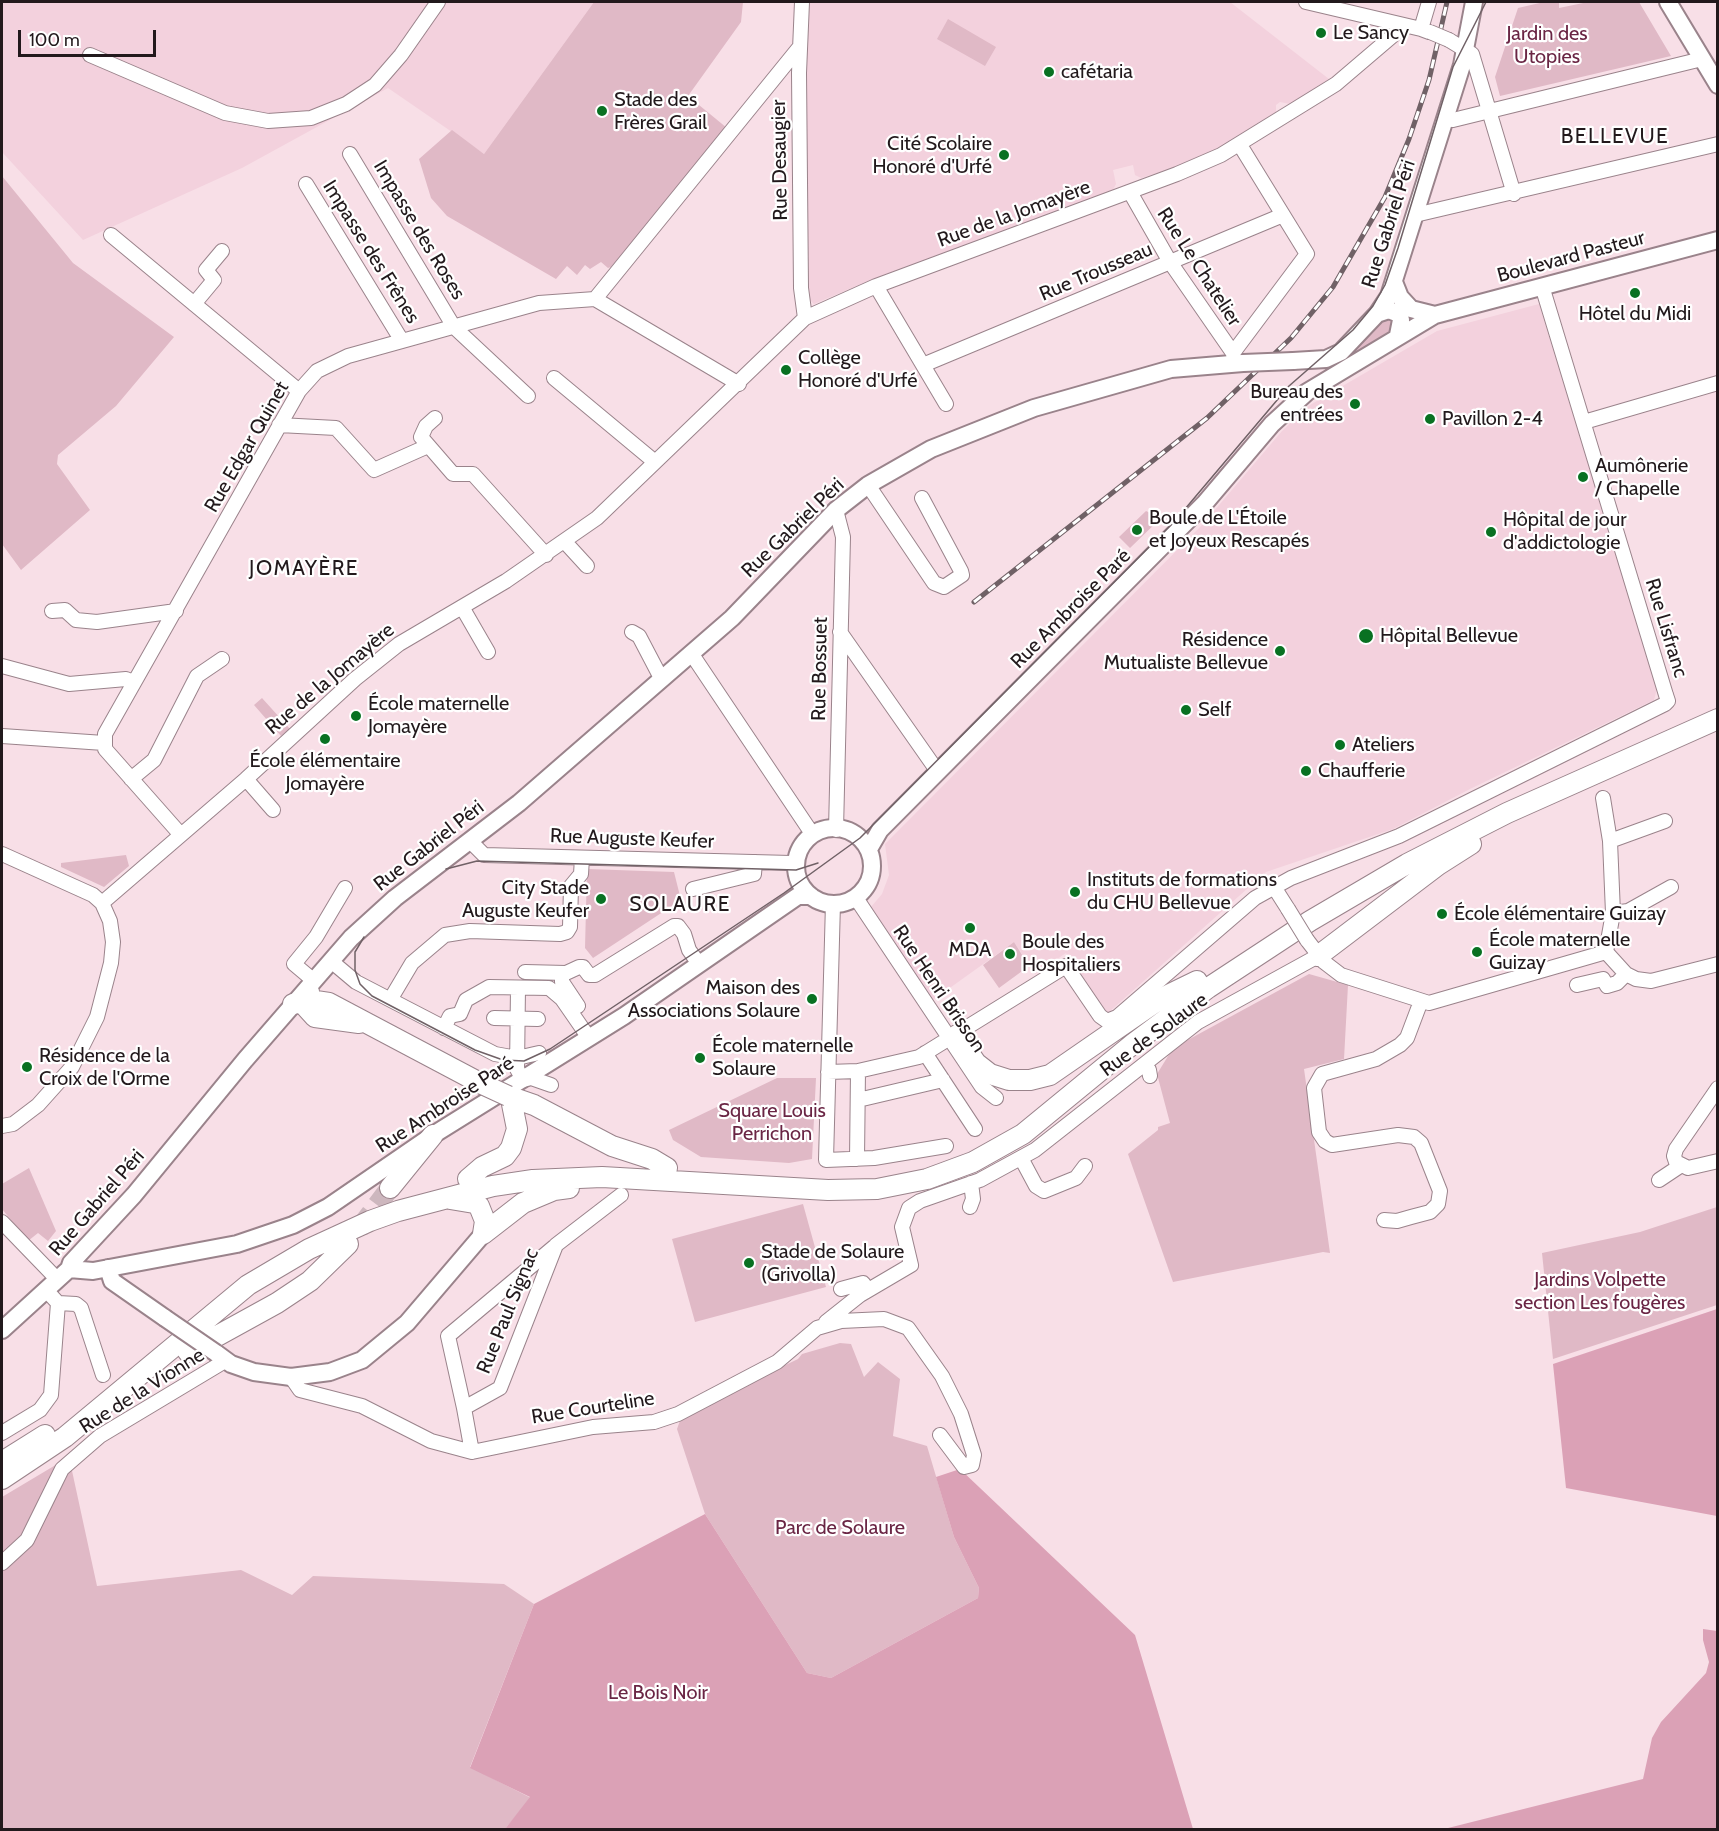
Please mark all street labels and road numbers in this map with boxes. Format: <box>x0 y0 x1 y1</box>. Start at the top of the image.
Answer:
street label: Rue Desaugier <box>767 99 793 221</box>
street label: Impasse des Roses <box>368 156 470 304</box>
street label: Rue Gabriel Péri <box>1357 157 1421 291</box>
street label: Rue de la Jomayère <box>934 175 1094 253</box>
street label: Impasse des Frênes <box>317 176 425 328</box>
street label: Rue Le Chatelier <box>1152 203 1246 331</box>
street label: Boulevard Pasteur <box>1495 226 1647 288</box>
street label: Rue Trousseau <box>1036 237 1156 307</box>
street label: Rue Edgar Quinet <box>200 377 294 517</box>
street label: Rue Gabriel Péri <box>737 473 849 583</box>
street label: Rue Ambroise Paré <box>1006 544 1136 674</box>
street label: Rue Lisfranc <box>1640 576 1692 680</box>
street label: Rue Bossuet <box>807 617 833 721</box>
street label: Rue de la Jomayère <box>261 618 399 740</box>
street label: Rue Gabriel Péri <box>369 796 489 896</box>
street label: Rue Auguste Keufer <box>550 824 714 854</box>
street label: Rue Henri Brisson <box>888 921 990 1057</box>
street label: Rue de Solaure <box>1096 988 1212 1082</box>
street label: Rue Ambroise Paré <box>372 1052 518 1158</box>
street label: Rue Gabriel Péri <box>44 1145 150 1261</box>
street label: Rue Paul Signac <box>472 1245 544 1377</box>
street label: Rue de la Vionne <box>75 1343 209 1439</box>
street label: Rue Courteline <box>530 1386 656 1430</box>

